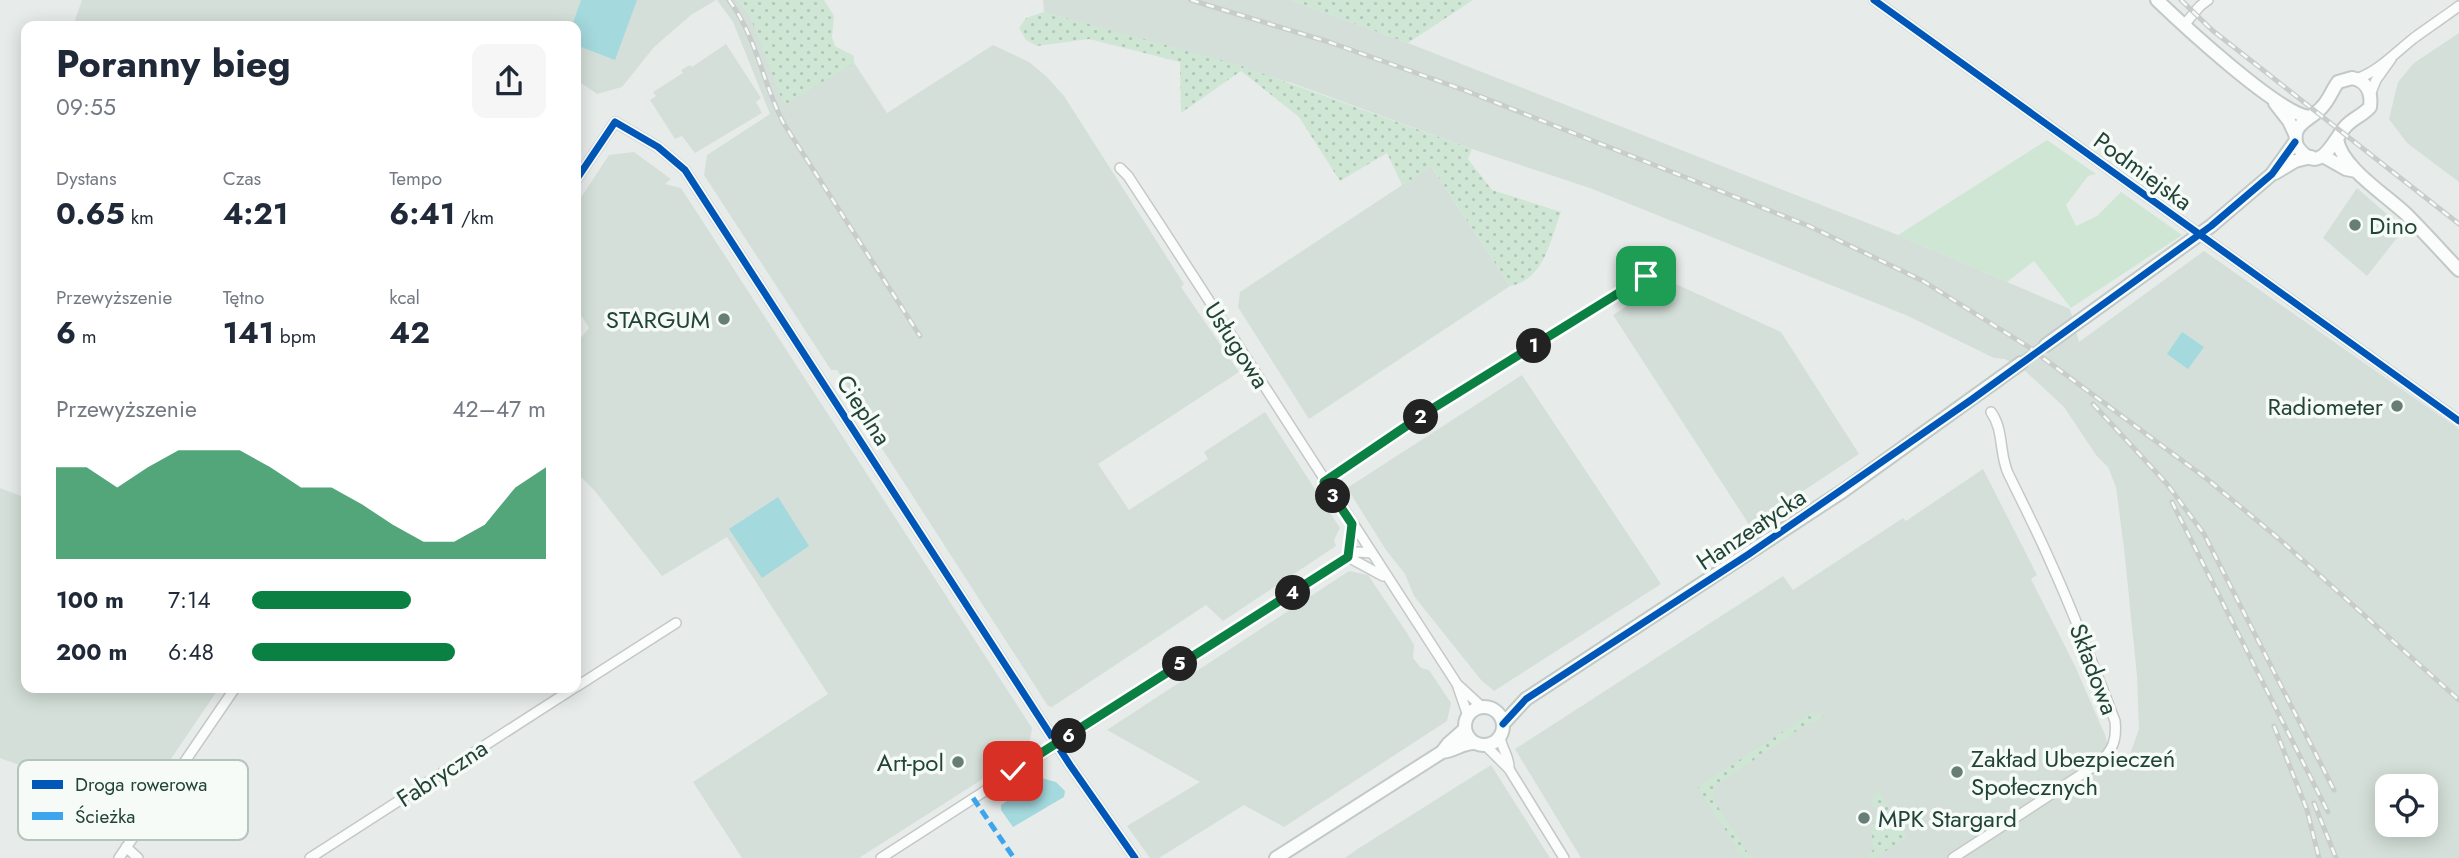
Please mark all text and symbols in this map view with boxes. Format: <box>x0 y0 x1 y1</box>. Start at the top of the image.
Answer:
text: Poranny bieg <box>56 36 291 91</box>
button: share <box>472 44 546 118</box>
text: 09:55 <box>56 90 116 124</box>
street label: Podmiejska <box>2086 123 2200 219</box>
text: Dystans <box>56 165 117 192</box>
text: Czas <box>223 165 261 192</box>
text: Tempo <box>389 165 442 192</box>
text: 0.65 <box>56 192 125 235</box>
text: 4:21 <box>223 192 288 235</box>
text: 6:41 <box>389 192 455 235</box>
text: km <box>125 204 154 231</box>
text: /km <box>455 204 494 231</box>
place label: Dino <box>2369 208 2417 243</box>
marker: Dino <box>2347 217 2363 233</box>
pin <box>1616 246 1676 306</box>
icon: arrive <box>1627 257 1665 295</box>
text: Przewyższenie <box>56 284 172 311</box>
text: Tętno <box>223 284 264 311</box>
text: kcal <box>389 284 420 311</box>
street label: Usługowa <box>1196 295 1278 395</box>
place label: STARGUM <box>606 302 710 337</box>
text: 6 <box>56 311 76 354</box>
text: 141 <box>223 311 274 354</box>
text: 42 <box>389 311 430 354</box>
marker: STARGUM <box>716 311 732 327</box>
text: m <box>76 323 97 350</box>
text: bpm <box>274 323 316 350</box>
pin: 1 <box>1516 328 1552 364</box>
text: 1 <box>1529 332 1538 359</box>
street label: Cieplna <box>828 368 900 452</box>
place label: Radiometer <box>2268 389 2384 424</box>
text: Przewyższenie <box>56 392 197 426</box>
text: 42–47 m <box>452 392 546 426</box>
marker: Radiometer <box>2389 398 2405 414</box>
pin: 2 <box>1404 400 1438 434</box>
text: 2 <box>1414 403 1427 430</box>
pin: 3 <box>1316 478 1350 514</box>
street label: Hanzeatycka <box>1689 479 1813 579</box>
text: 3 <box>1327 482 1338 509</box>
pin: 4 <box>1276 576 1310 610</box>
text: 4 <box>1286 579 1299 606</box>
text: 100 m <box>56 583 124 617</box>
text: 7:14 <box>168 583 211 617</box>
street label: Składowa <box>2061 618 2127 720</box>
text: 200 m <box>56 635 127 669</box>
text: 6:48 <box>168 635 214 669</box>
pin: 5 <box>1162 646 1198 682</box>
text: 5 <box>1173 650 1186 677</box>
pin: 6 <box>1052 718 1086 754</box>
text: 6 <box>1062 722 1075 749</box>
street label: Fabryczna <box>390 730 494 816</box>
pin <box>983 741 1043 801</box>
place label: Zakład Ubezpieczeń Społecznych <box>1971 741 2175 804</box>
place label: Art-pol <box>877 745 944 780</box>
icon: check <box>994 752 1032 790</box>
marker: Art-pol <box>950 754 966 770</box>
legend <box>18 760 248 840</box>
marker: Zakład Ubezpieczeń Społecznych <box>1949 764 1965 780</box>
text: Droga rowerowa <box>75 771 207 798</box>
map controls <box>2375 774 2438 837</box>
button: locate <box>2375 774 2438 837</box>
place label: MPK Stargard <box>1878 801 2017 836</box>
text: Ścieżka <box>75 803 135 830</box>
marker: MPK Stargard <box>1856 810 1872 826</box>

